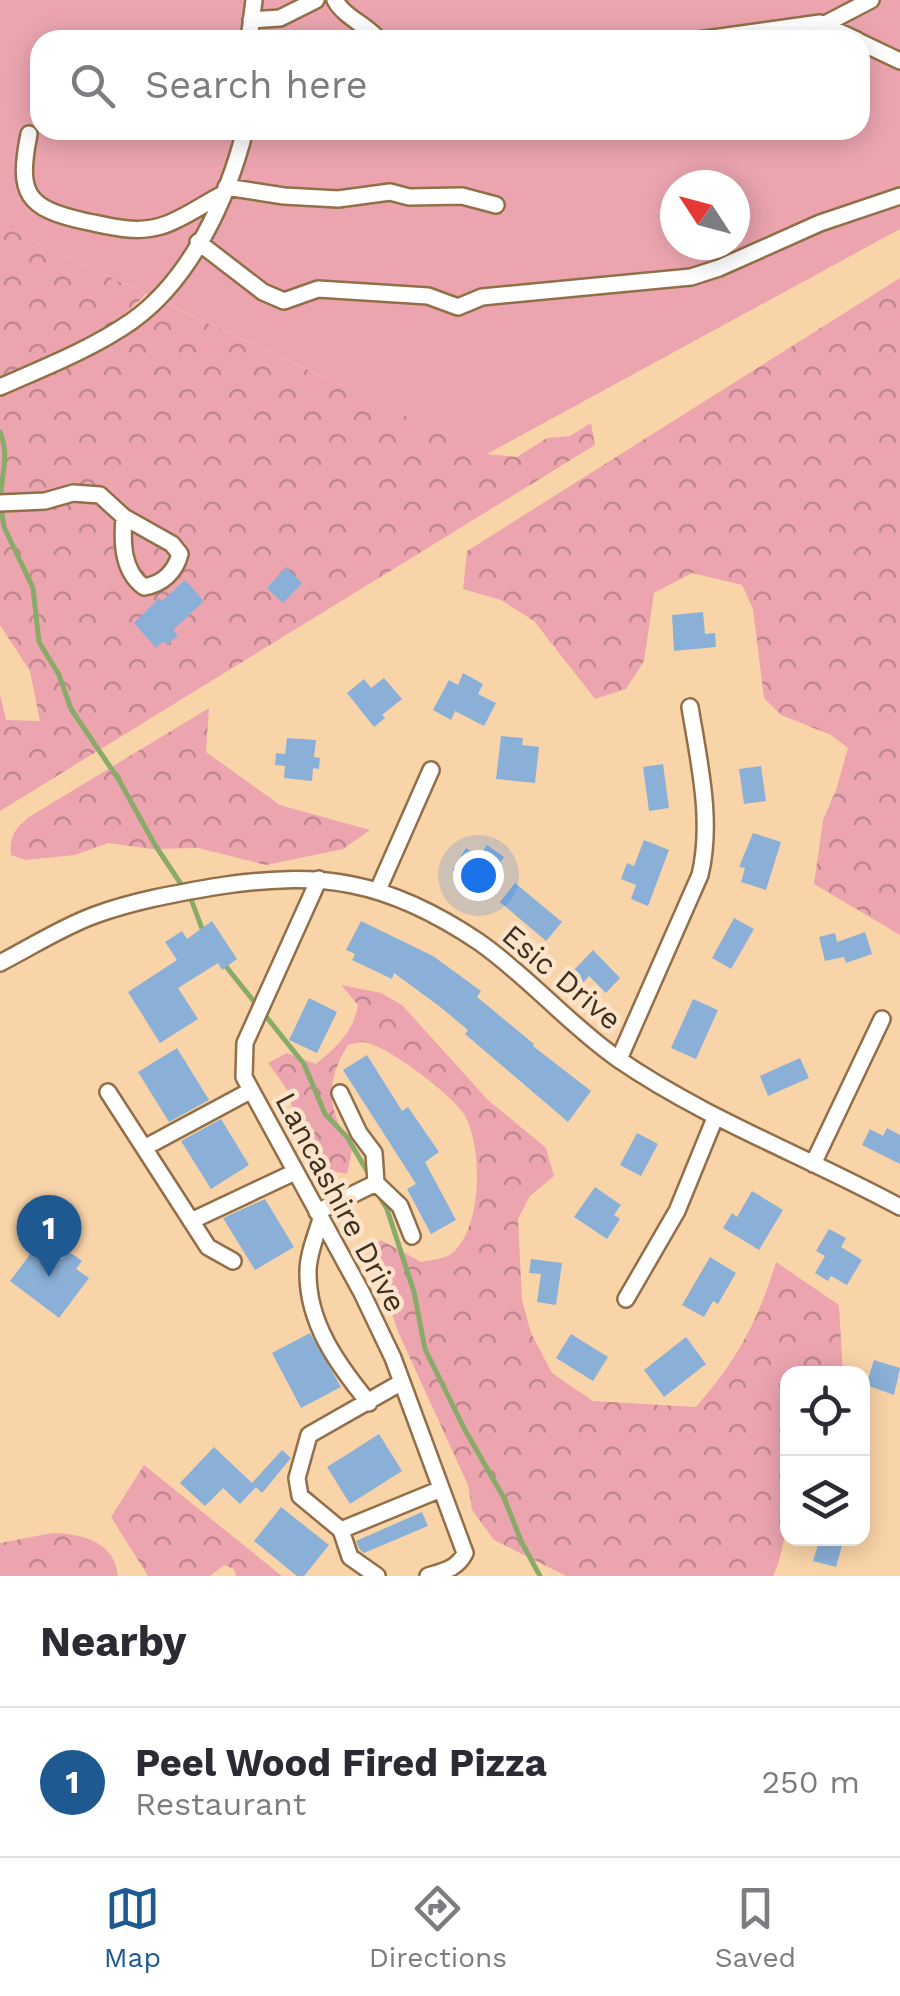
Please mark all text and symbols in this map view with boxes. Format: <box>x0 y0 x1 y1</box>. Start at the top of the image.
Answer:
search box <box>30 30 870 140</box>
icon: search <box>65 58 120 113</box>
text: Search here <box>145 63 368 107</box>
north arrow <box>660 170 750 260</box>
your location <box>453 850 504 901</box>
street label: Esic Drive <box>495 917 629 1037</box>
street label: Lancashire Drive <box>268 1086 414 1318</box>
pin: 1 <box>17 1194 82 1277</box>
map controls <box>780 1366 870 1546</box>
button: locate <box>780 1366 870 1456</box>
button: layers <box>780 1456 870 1546</box>
text: Nearby <box>40 1617 187 1666</box>
text: Peel Wood Fired Pizza <box>135 1741 547 1785</box>
text: 1 <box>66 1763 79 1801</box>
text: 250 m <box>761 1763 860 1801</box>
text: Restaurant <box>135 1785 306 1823</box>
tab: Map <box>104 1881 161 1974</box>
tab: Directions <box>369 1881 507 1974</box>
tab: Saved <box>715 1881 796 1974</box>

